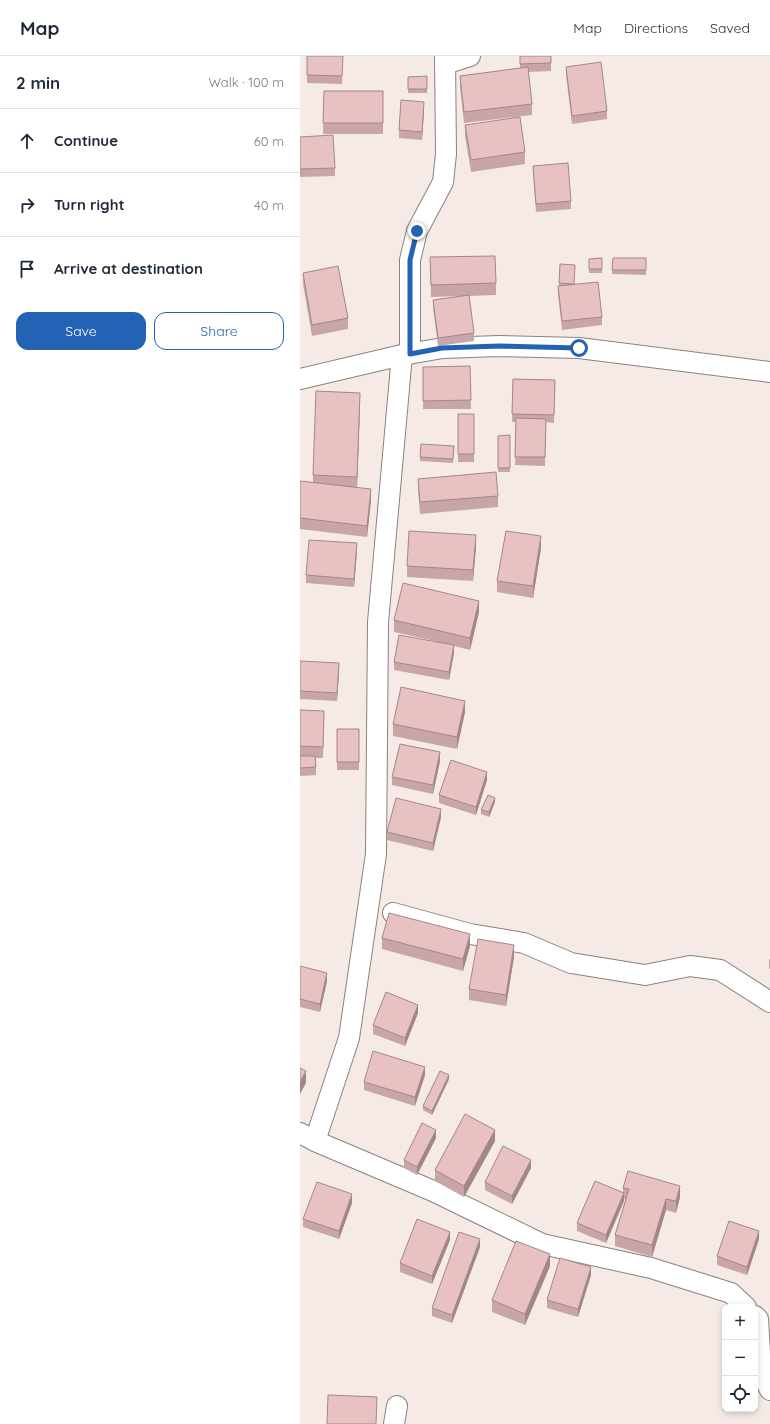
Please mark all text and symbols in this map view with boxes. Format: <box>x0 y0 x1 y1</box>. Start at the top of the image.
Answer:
text: Map <box>20 16 59 40</box>
text: Map <box>573 19 602 37</box>
text: Directions <box>624 19 688 37</box>
text: Saved <box>710 19 750 37</box>
text: 2 min <box>16 72 60 93</box>
text: Walk · 100 m <box>208 74 284 90</box>
icon: ahead <box>16 130 38 152</box>
text: Continue <box>54 131 118 150</box>
text: 60 m <box>254 133 284 149</box>
icon: right <box>16 194 38 216</box>
text: Turn right <box>54 195 125 214</box>
text: 40 m <box>254 197 284 213</box>
route end <box>408 222 426 240</box>
icon: arrive <box>16 258 38 280</box>
text: Arrive at destination <box>54 259 203 278</box>
button: Save <box>16 312 146 350</box>
button: Share <box>154 312 284 350</box>
route start <box>570 339 588 357</box>
map controls <box>722 1304 758 1412</box>
button: + <box>722 1304 758 1340</box>
button: − <box>722 1340 758 1376</box>
button: locate <box>722 1376 758 1412</box>

